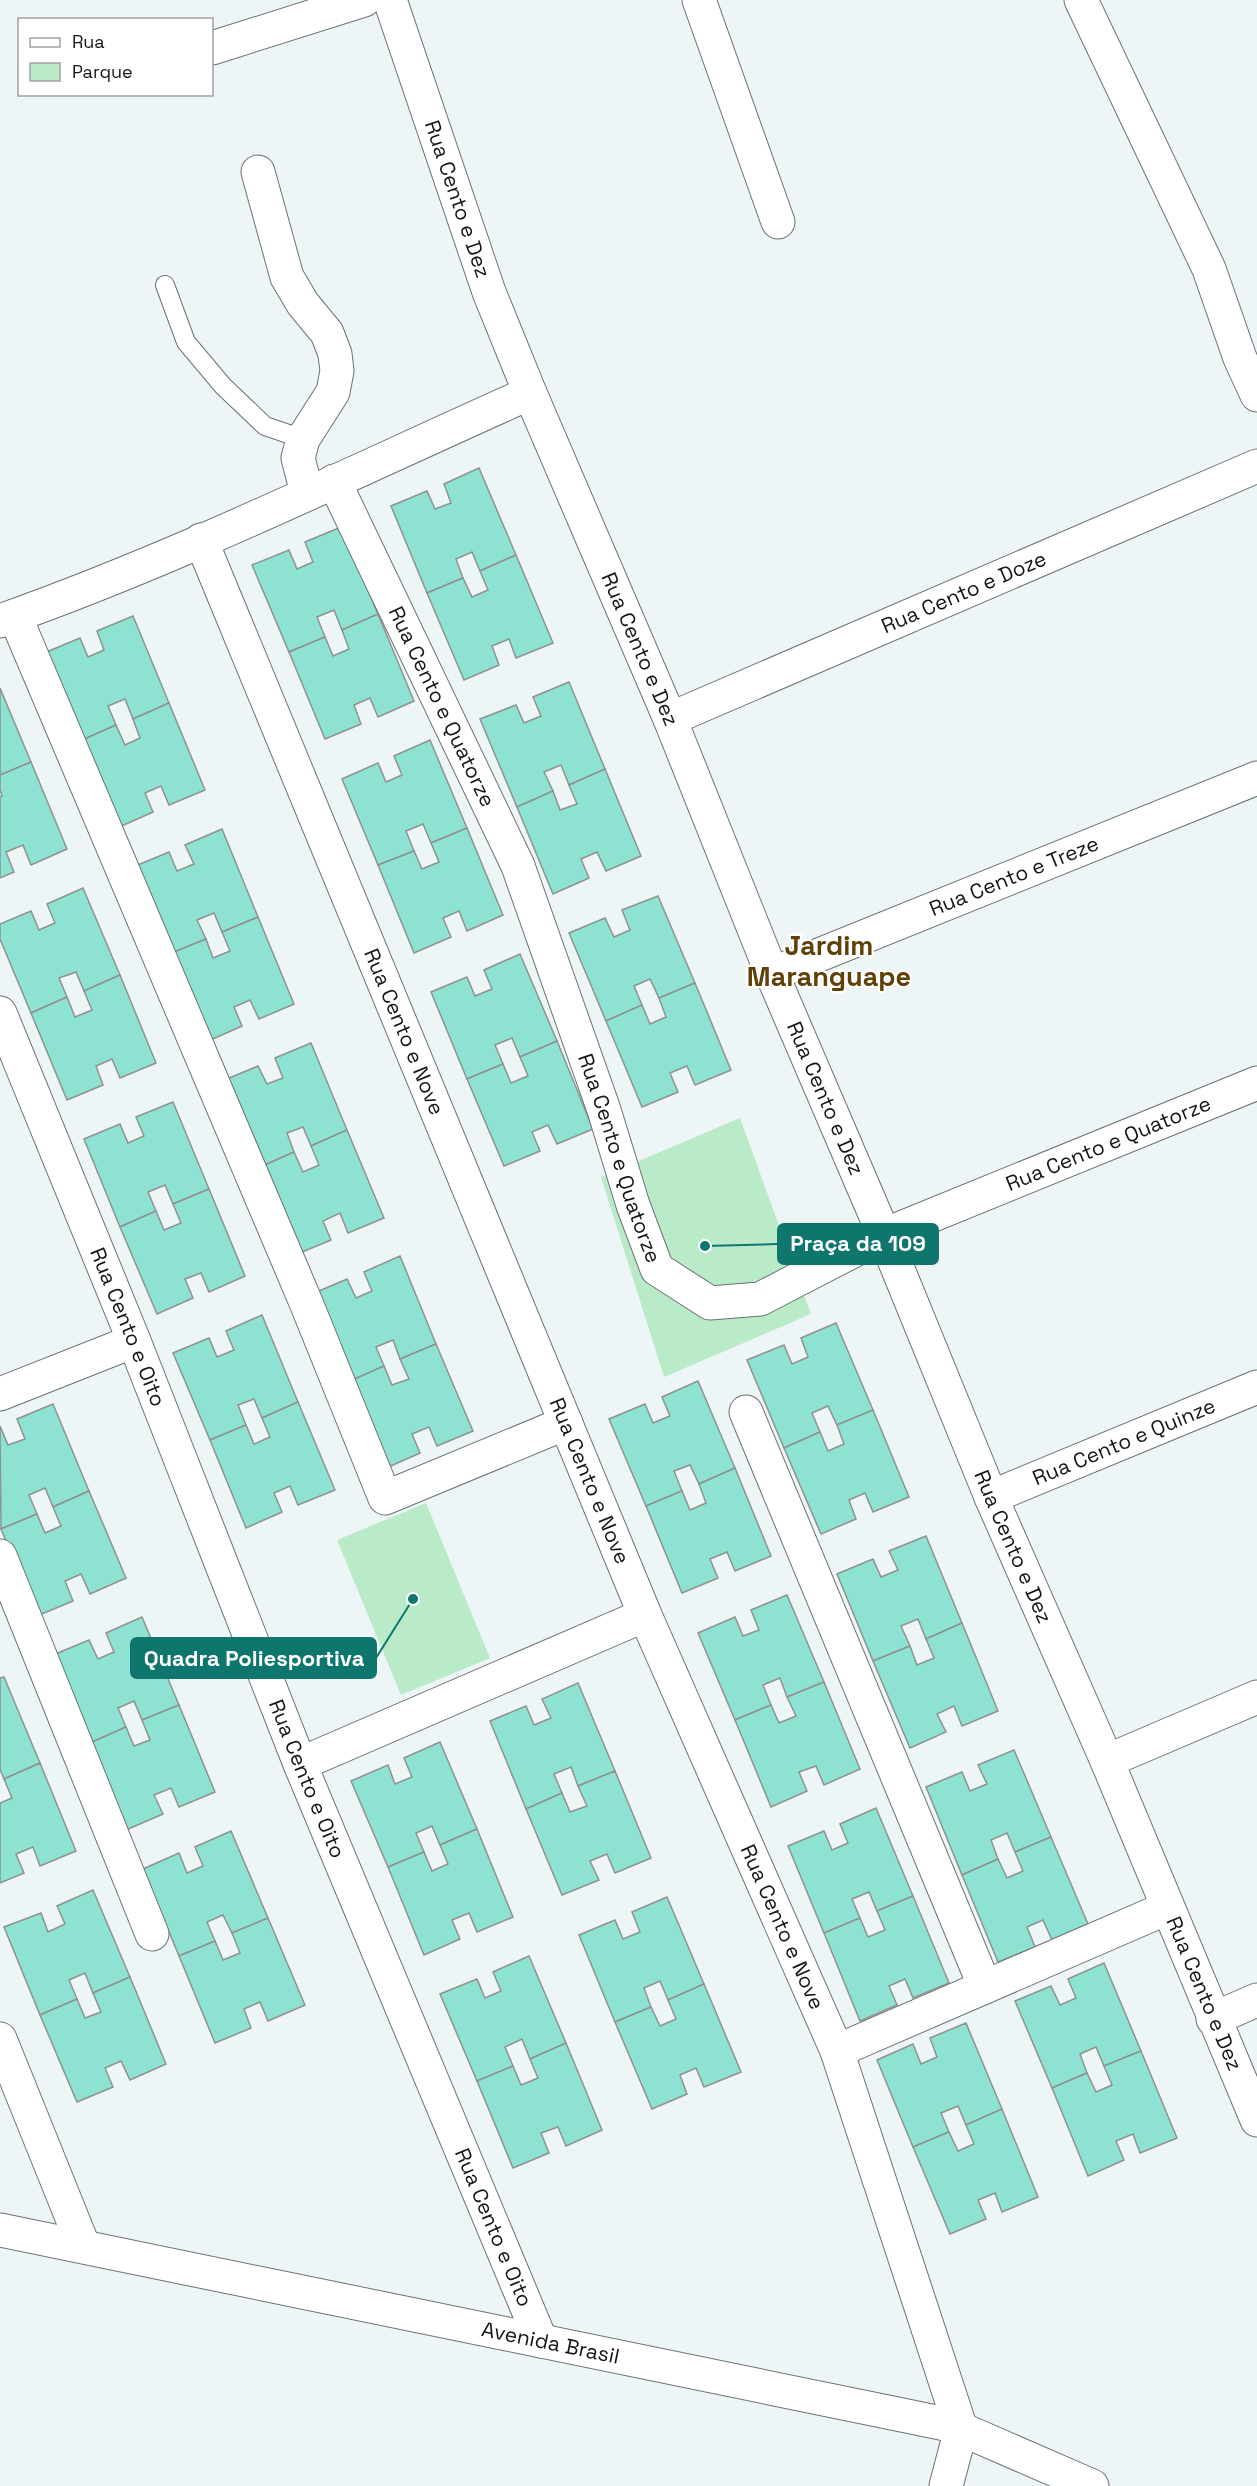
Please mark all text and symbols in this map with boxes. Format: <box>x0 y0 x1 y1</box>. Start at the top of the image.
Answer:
legend <box>18 18 213 96</box>
text: Rua <box>72 30 105 53</box>
text: Parque <box>72 60 133 83</box>
street label: Rua Cento e Dez <box>419 116 497 281</box>
street label: Rua Cento e Doze <box>877 544 1050 639</box>
street label: Rua Cento e Dez <box>596 568 685 730</box>
street label: Rua Cento e Quatorze <box>383 602 502 811</box>
street label: Rua Cento e Treze <box>925 829 1103 922</box>
district label: Jardim Maranguape <box>747 928 911 994</box>
street label: Rua Cento e Nove <box>358 944 451 1119</box>
street label: Rua Cento e Dez <box>781 1017 871 1179</box>
street label: Rua Cento e Quatorze <box>572 1050 667 1267</box>
street label: Rua Cento e Quatorze <box>1002 1089 1215 1197</box>
callout: Praça da 109 <box>778 1224 938 1264</box>
text: Praça da 109 <box>790 1229 926 1257</box>
street label: Rua Cento e Oito <box>84 1243 172 1410</box>
street label: Rua Cento e Quinze <box>1028 1392 1219 1491</box>
street label: Rua Cento e Nove <box>544 1394 636 1568</box>
street label: Rua Cento e Dez <box>968 1466 1059 1627</box>
callout: Quadra Poliesportiva <box>131 1638 376 1678</box>
text: Quadra Poliesportiva <box>144 1644 365 1672</box>
street label: Rua Cento e Oito <box>263 1695 352 1862</box>
street label: Rua Cento e Nove <box>735 1840 831 2013</box>
street label: Rua Cento e Dez <box>1160 1912 1249 2074</box>
street label: Rua Cento e Oito <box>449 2144 539 2311</box>
street label: Avenida Brasil <box>479 2315 622 2370</box>

